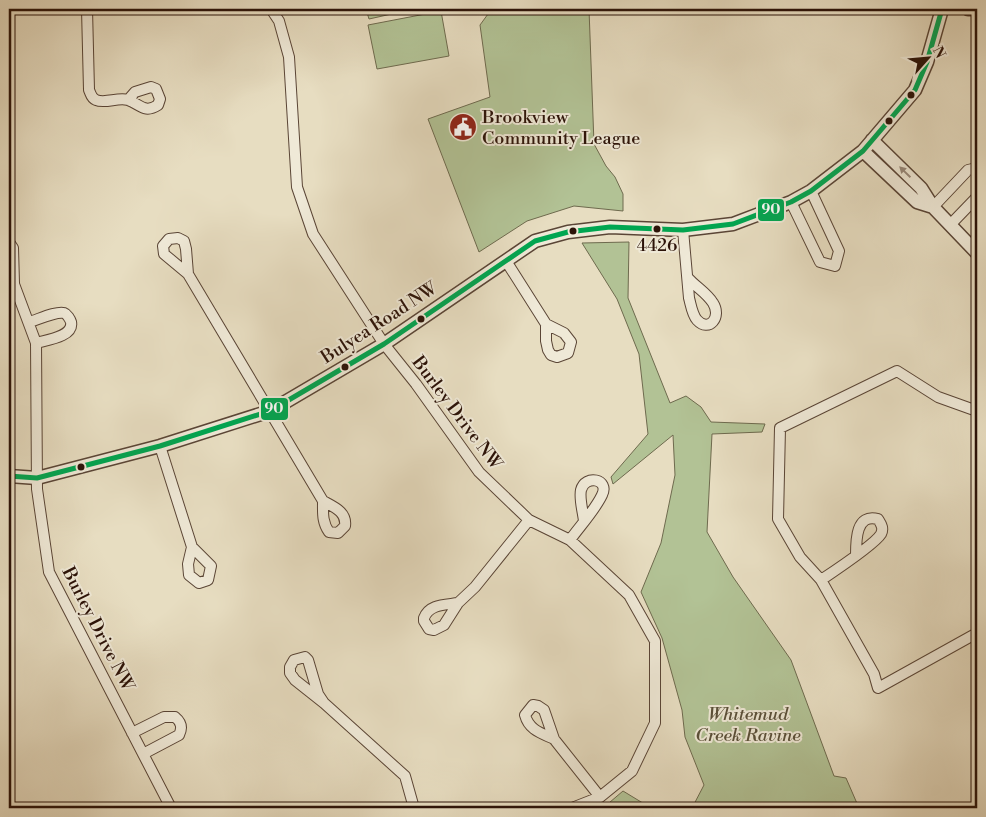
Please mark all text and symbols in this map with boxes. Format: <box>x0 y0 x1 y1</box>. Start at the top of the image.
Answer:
north arrow <box>904 32 954 82</box>
text: N <box>928 44 949 62</box>
unlabelled marker <box>906 90 916 100</box>
place label: Brookview Community League <box>481 106 640 150</box>
public building icon: Brookview Community League <box>448 112 478 142</box>
unlabelled marker <box>884 116 894 126</box>
one-way arrow <box>899 166 911 178</box>
line badge: 90 <box>757 198 785 222</box>
text: 90 <box>762 201 781 219</box>
marker: 4426 <box>652 224 662 234</box>
unlabelled marker <box>568 226 578 236</box>
place label: 4426 <box>637 235 677 257</box>
street label: Bulyea Road NW <box>316 277 442 370</box>
unlabelled marker <box>416 314 426 324</box>
street label: Burley Drive NW <box>406 351 508 475</box>
unlabelled marker <box>340 362 350 372</box>
line badge: 90 <box>260 397 289 421</box>
text: 90 <box>265 400 284 418</box>
unlabelled marker <box>76 462 86 472</box>
street label: Burley Drive NW <box>56 562 140 696</box>
park label: Whitemud Creek Ravine <box>695 703 801 747</box>

